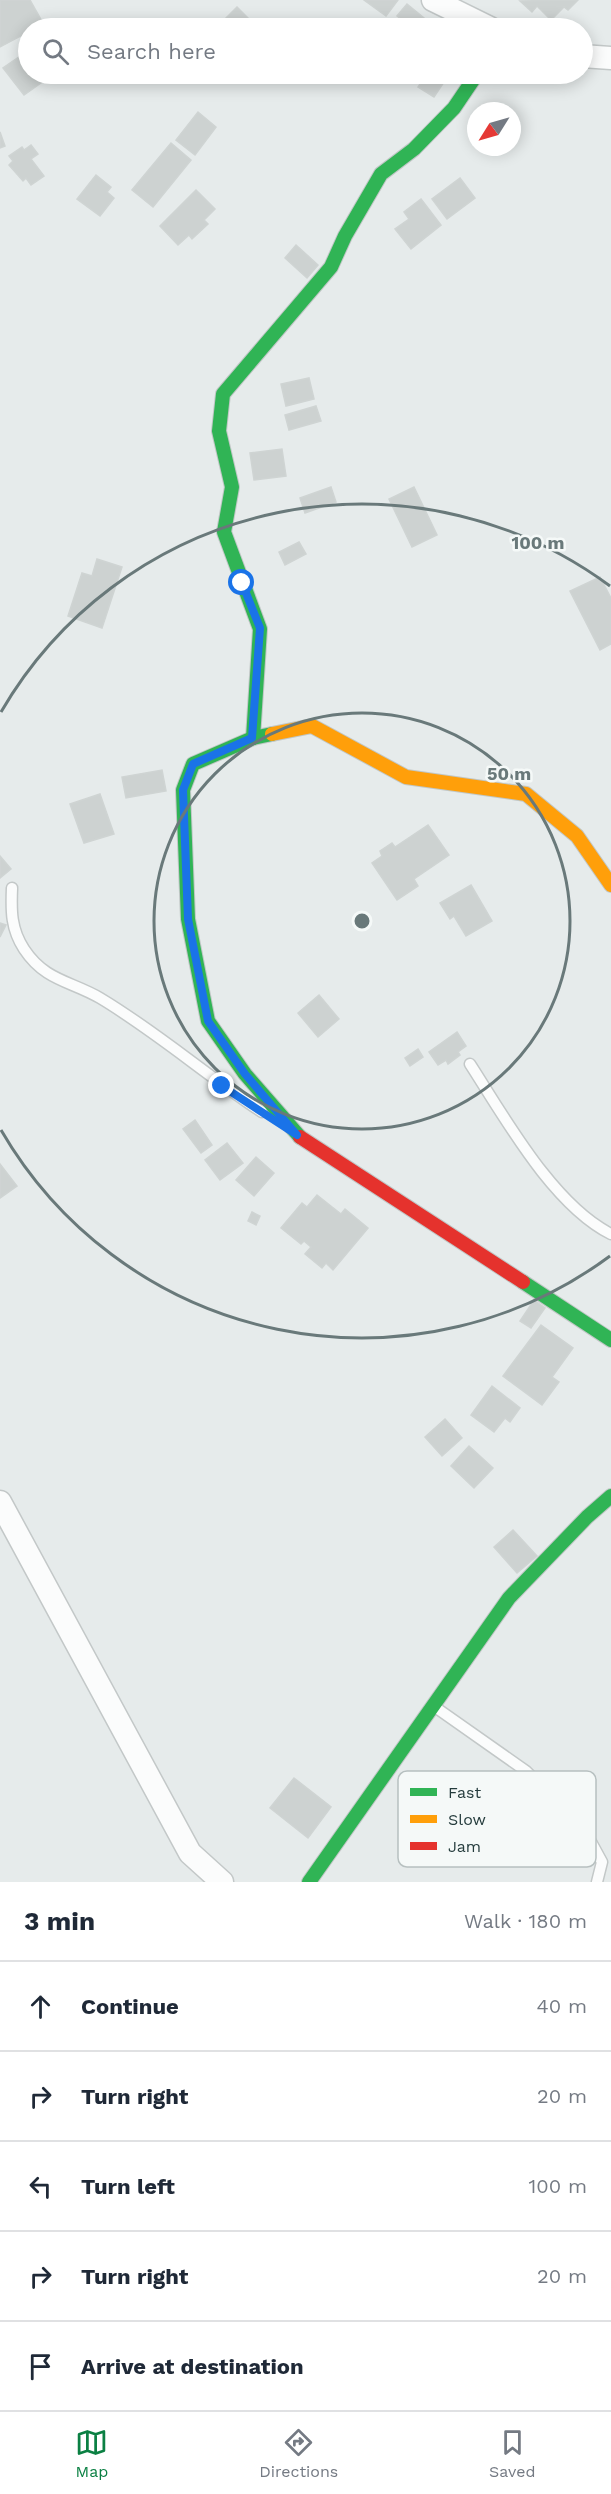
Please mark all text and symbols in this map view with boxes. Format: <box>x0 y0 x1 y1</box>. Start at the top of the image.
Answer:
search box <box>18 18 593 84</box>
icon: search <box>39 35 72 68</box>
text: Search here <box>87 39 216 64</box>
north arrow <box>467 102 521 156</box>
text: 100 m <box>511 532 565 553</box>
route start <box>228 569 254 595</box>
text: 50 m <box>487 763 531 784</box>
centre of rings <box>352 911 372 931</box>
route end <box>208 1072 234 1098</box>
legend <box>398 1771 596 1867</box>
text: Fast <box>448 1783 481 1802</box>
text: Slow <box>448 1810 486 1829</box>
text: Jam <box>448 1837 481 1856</box>
text: 3 min <box>24 1906 95 1936</box>
text: Walk · 180 m <box>464 1909 587 1933</box>
icon: ahead <box>24 1990 57 2023</box>
text: Continue <box>81 1994 179 2019</box>
text: 40 m <box>536 1994 587 2018</box>
icon: right <box>24 2080 57 2113</box>
text: Turn right <box>81 2084 188 2109</box>
text: 20 m <box>537 2084 587 2108</box>
icon: left <box>24 2170 57 2203</box>
text: Turn left <box>81 2174 175 2199</box>
text: 100 m <box>528 2174 587 2198</box>
icon: right <box>24 2260 57 2293</box>
text: Turn right <box>81 2264 188 2289</box>
text: 20 m <box>537 2264 587 2288</box>
icon: arrive <box>24 2350 57 2383</box>
text: Arrive at destination <box>81 2354 304 2379</box>
tab: Map <box>75 2426 108 2481</box>
tab: Directions <box>259 2426 338 2481</box>
tab: Saved <box>489 2426 536 2481</box>

